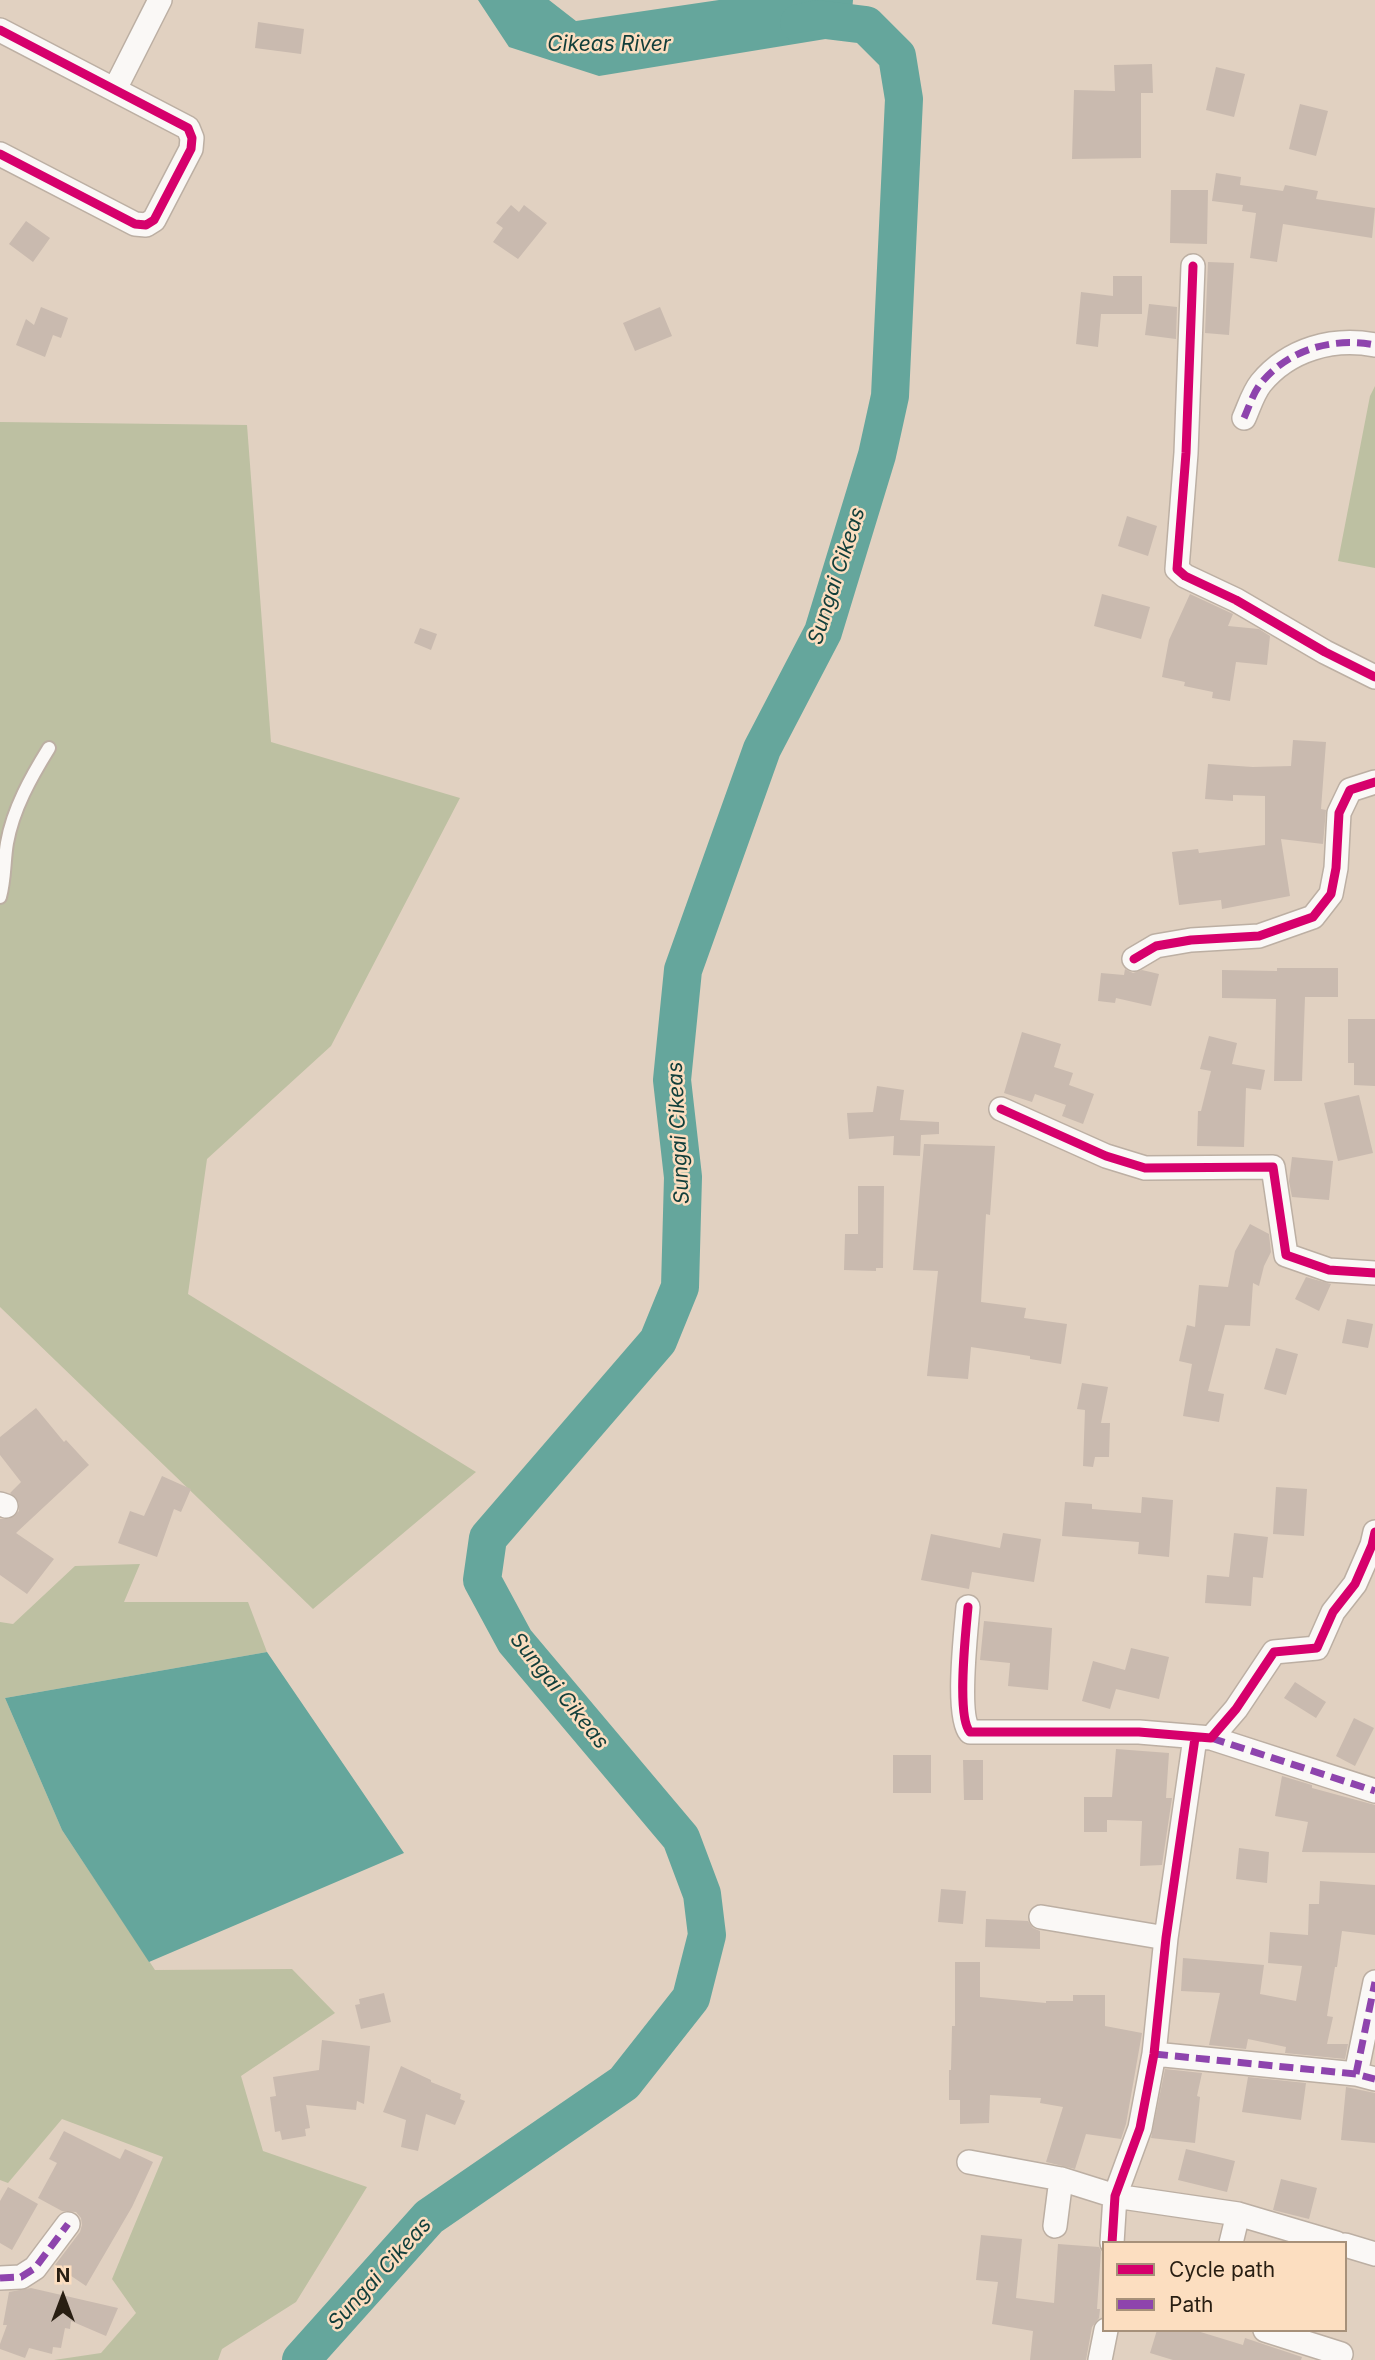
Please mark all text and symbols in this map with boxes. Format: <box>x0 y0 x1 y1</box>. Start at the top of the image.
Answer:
water label: Cikeas River <box>547 32 671 58</box>
water label: Sungai Cikeas <box>803 504 871 648</box>
water label: Sungai Cikeas <box>663 1061 695 1205</box>
water label: Sungai Cikeas <box>504 1628 614 1754</box>
water label: Sungai Cikeas <box>323 2213 437 2335</box>
legend <box>1102 2241 1347 2332</box>
text: Cycle path <box>1169 2257 1275 2282</box>
north arrow <box>28 2262 98 2332</box>
text: N <box>56 2264 70 2287</box>
text: Path <box>1169 2292 1214 2317</box>

